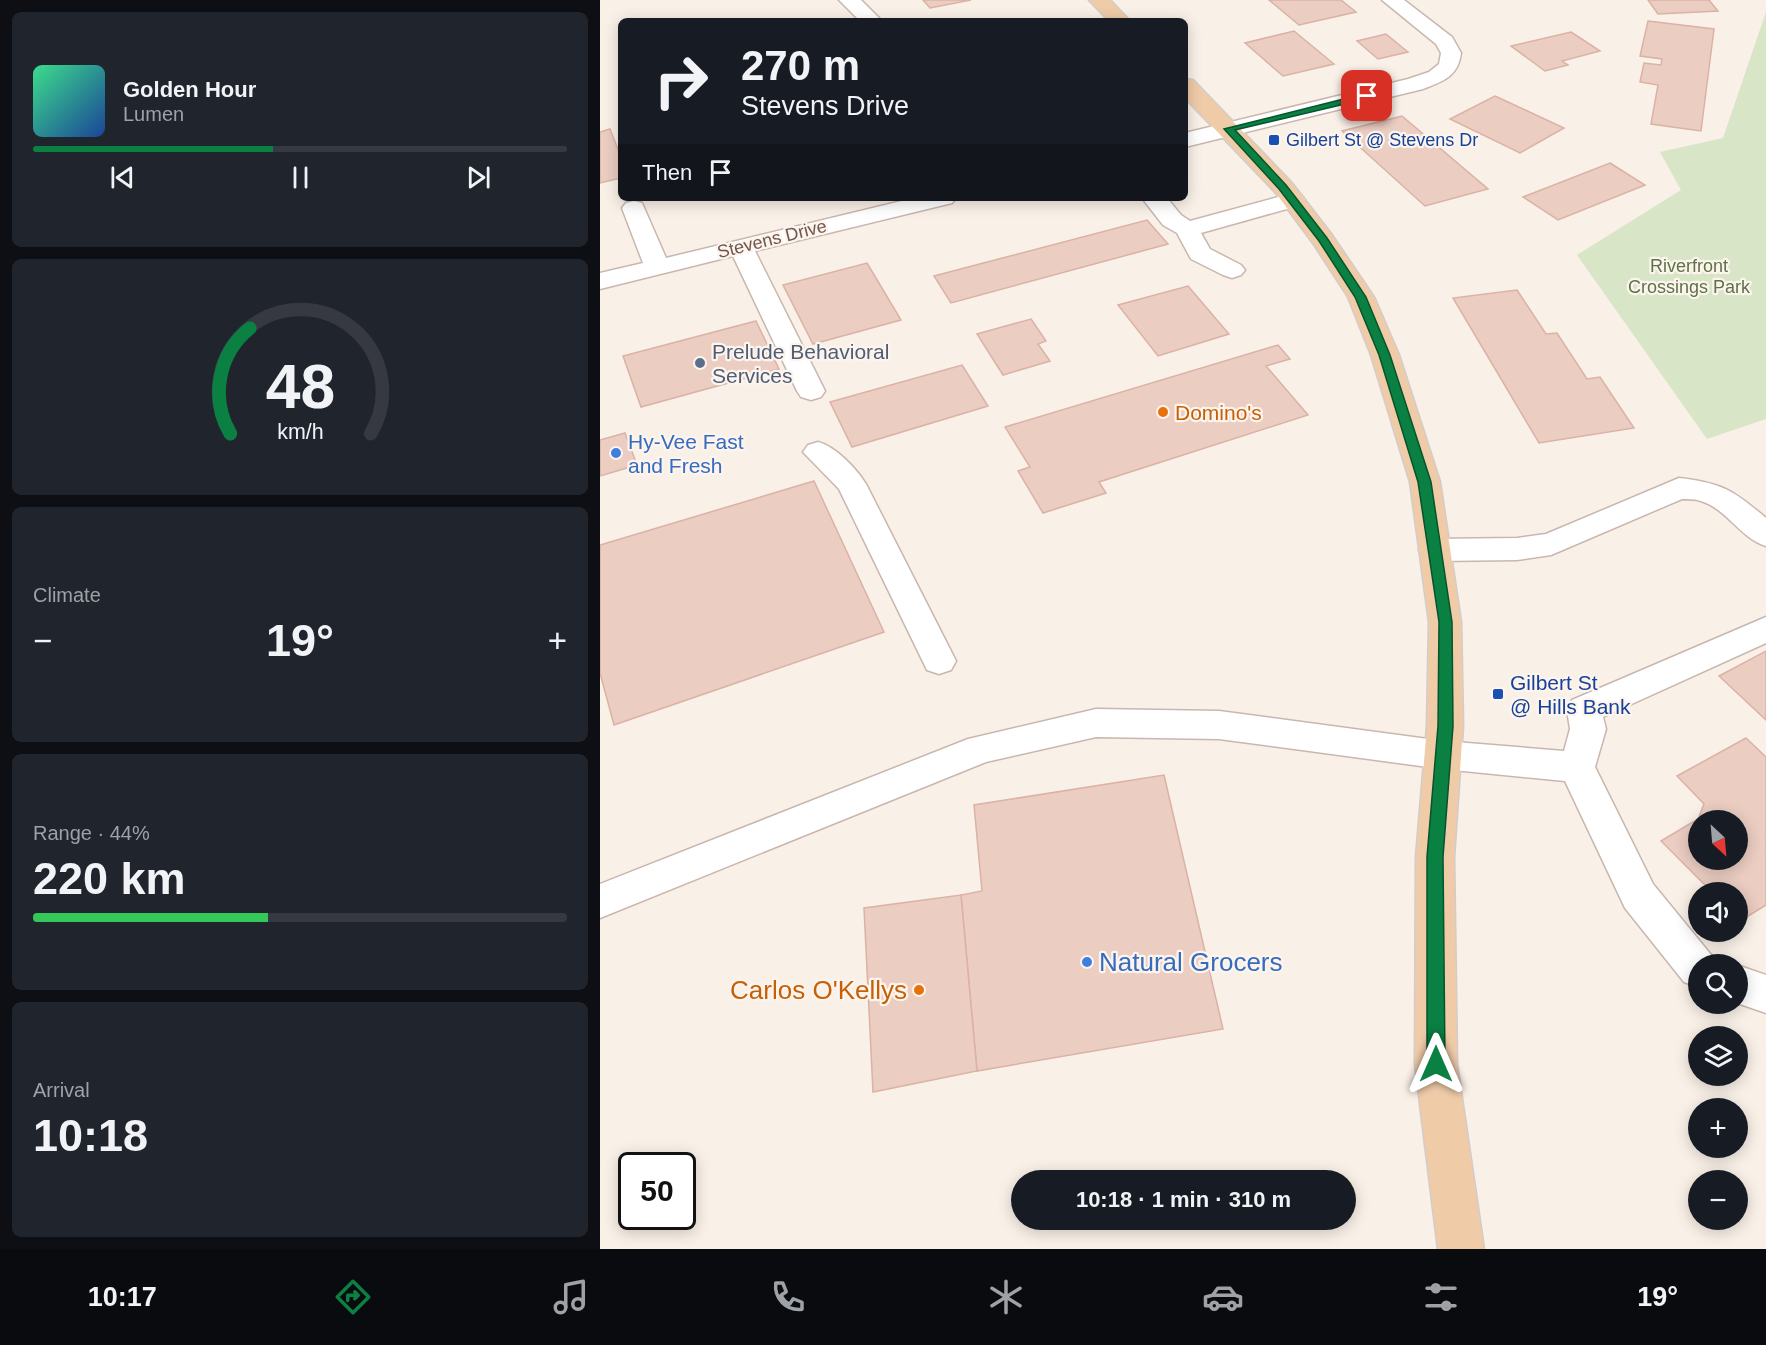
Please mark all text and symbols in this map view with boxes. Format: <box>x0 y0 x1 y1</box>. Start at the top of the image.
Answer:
icon: right <box>642 42 720 120</box>
text: 270 m <box>741 42 860 89</box>
pin <box>1341 70 1392 121</box>
text: Golden Hour <box>123 77 256 102</box>
icon: arrive <box>1350 79 1383 112</box>
text: Stevens Drive <box>741 91 909 121</box>
text: Lumen <box>123 103 184 125</box>
place label: Gilbert St @ Stevens Dr <box>1286 130 1478 150</box>
marker: Gilbert St @ Stevens Dr <box>1267 133 1281 147</box>
icon: arrive <box>704 156 737 189</box>
text: Then <box>642 160 692 185</box>
icon: previous <box>106 161 139 194</box>
icon: pause <box>284 161 317 194</box>
icon: next <box>462 161 495 194</box>
street label: Stevens Drive <box>715 216 829 262</box>
park label: Riverfront Crossings Park <box>1628 256 1751 297</box>
place label: Prelude Behavioral Services <box>712 340 889 387</box>
text: 48 <box>265 352 335 421</box>
marker: Prelude Behavioral Services <box>693 356 707 370</box>
place label: Domino's <box>1175 401 1262 424</box>
marker: Domino's <box>1156 405 1170 419</box>
text: km/h <box>277 421 323 445</box>
place label: Hy-Vee Fast and Fresh <box>628 430 744 477</box>
marker: Hy-Vee Fast and Fresh <box>609 446 623 460</box>
text: Climate <box>33 584 101 606</box>
text: 19° <box>266 615 334 666</box>
text: − <box>33 622 52 659</box>
text: + <box>548 622 567 659</box>
place label: Gilbert St @ Hills Bank <box>1510 671 1631 718</box>
marker: Gilbert St @ Hills Bank <box>1491 687 1505 701</box>
north arrow <box>1688 810 1748 870</box>
map controls <box>1688 810 1748 1230</box>
text: Range · 44% <box>33 822 150 844</box>
text: 220 km <box>33 853 186 904</box>
button: sound <box>1688 882 1748 942</box>
place label: Natural Grocers <box>1099 947 1283 977</box>
button: search <box>1688 954 1748 1014</box>
marker: Natural Grocers <box>1080 955 1094 969</box>
place label: Carlos O'Kellys <box>730 975 907 1005</box>
marker: Carlos O'Kellys <box>912 983 926 997</box>
button: layers <box>1688 1026 1748 1086</box>
position arrow <box>1404 1032 1468 1096</box>
text: Arrival <box>33 1079 90 1101</box>
button: + <box>1688 1098 1748 1158</box>
text: 10:18 <box>33 1110 148 1161</box>
speed limit sign: 50 <box>618 1152 696 1230</box>
button: − <box>1688 1170 1748 1230</box>
text: 10:18 · 1 min · 310 m <box>1076 1187 1291 1212</box>
icon: directions <box>332 1276 374 1318</box>
icon: music <box>550 1276 592 1318</box>
icon: phone <box>767 1276 809 1318</box>
icon: climate <box>985 1276 1027 1318</box>
icon: car <box>1202 1276 1244 1318</box>
icon: filters <box>1420 1276 1462 1318</box>
text: 10:17 <box>88 1282 157 1312</box>
text: 19° <box>1637 1282 1678 1312</box>

